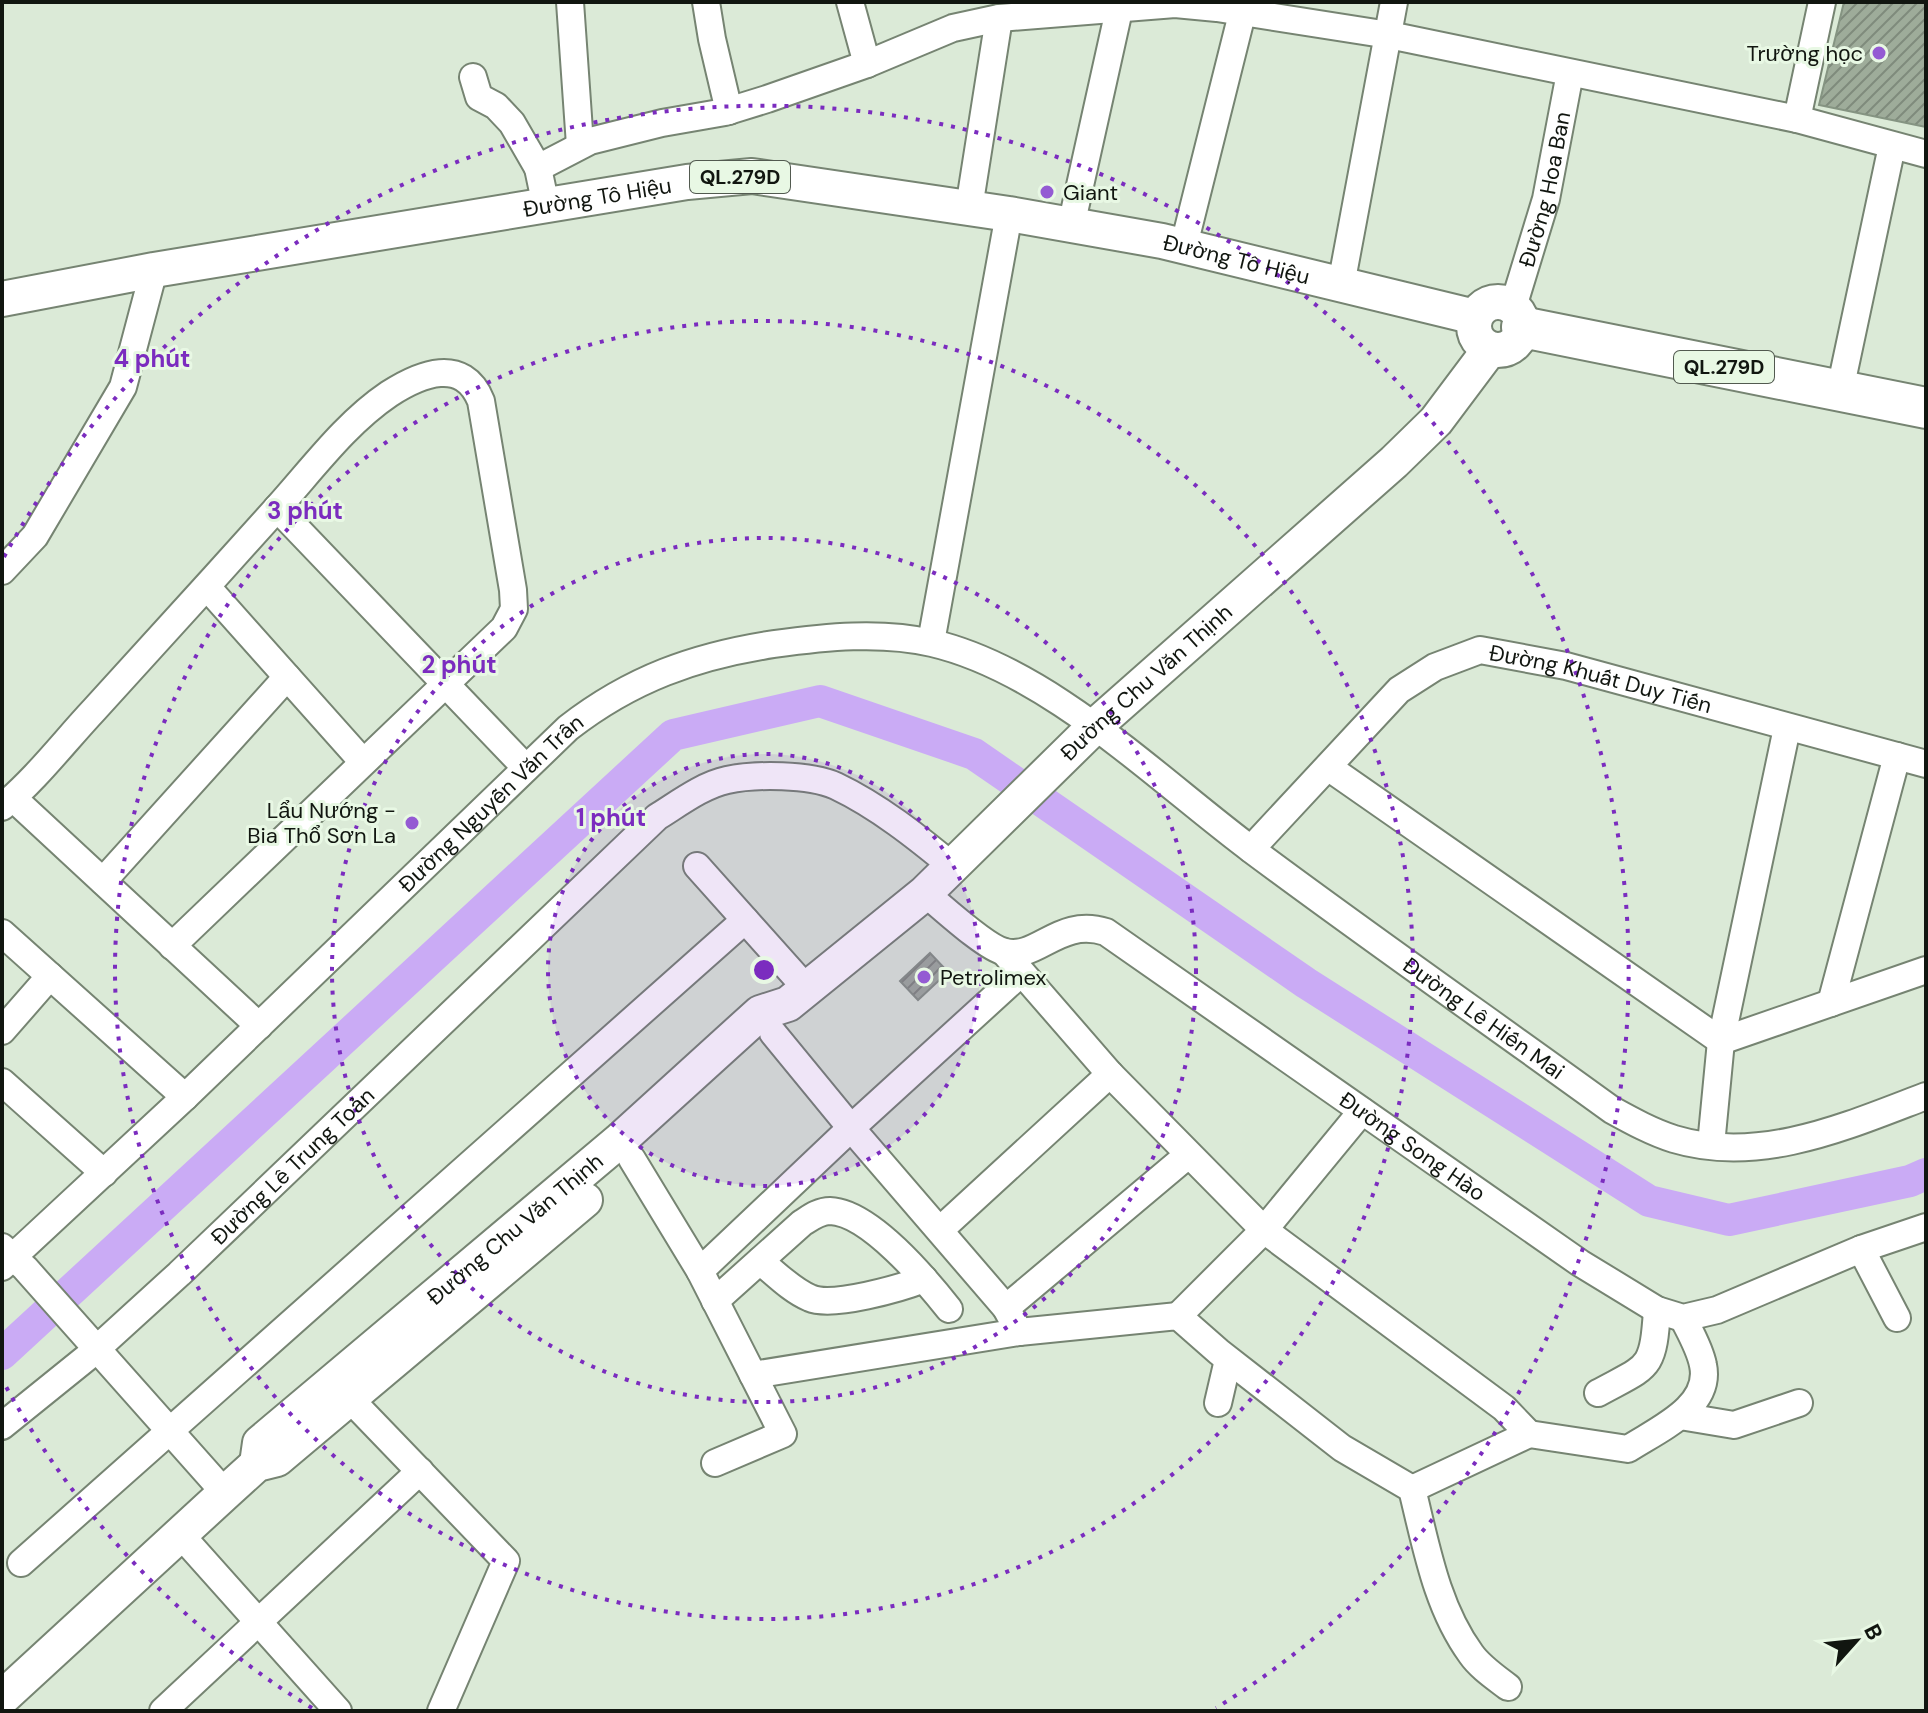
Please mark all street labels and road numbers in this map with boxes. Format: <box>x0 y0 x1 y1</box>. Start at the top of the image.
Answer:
street label: Đường Hoa Ban <box>1512 109 1577 271</box>
road number: QL.279D <box>690 161 790 193</box>
street label: Đường Tô Hiệu <box>521 170 674 223</box>
street label: Đường Tô Hiệu <box>1160 227 1313 291</box>
road number: QL.279D <box>1674 351 1774 383</box>
street label: Đường Chu Văn Thịnh <box>1054 597 1238 767</box>
street label: Đường Khuất Duy Tiến <box>1487 638 1715 720</box>
street label: Đường Nguyễn Văn Trân <box>392 707 589 898</box>
street label: Đường Lê Hiến Mai <box>1397 950 1570 1086</box>
street label: Đường Lê Trung Toản <box>204 1081 380 1251</box>
street label: Đường Song Hào <box>1334 1085 1491 1207</box>
street label: Đường Chu Văn Thịnh <box>421 1146 609 1311</box>

